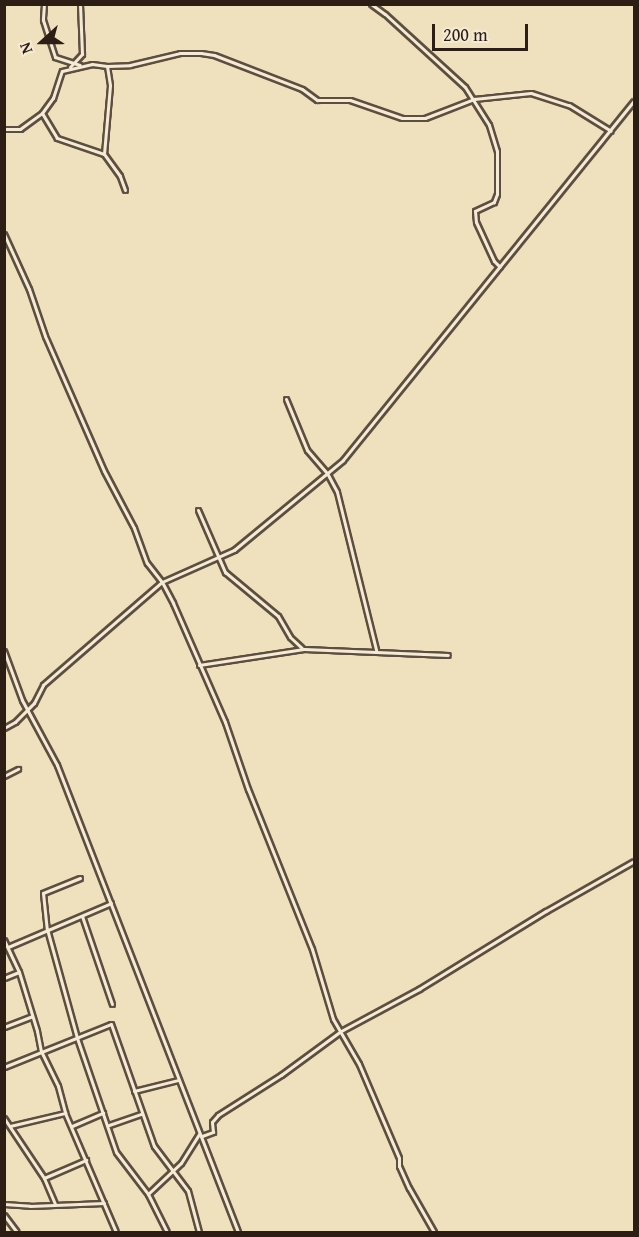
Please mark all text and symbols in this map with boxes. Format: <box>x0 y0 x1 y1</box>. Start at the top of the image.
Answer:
north arrow <box>12 12 72 72</box>
scale bar <box>435 12 531 50</box>
text: 200 m <box>443 21 488 48</box>
text: N <box>12 39 38 58</box>

